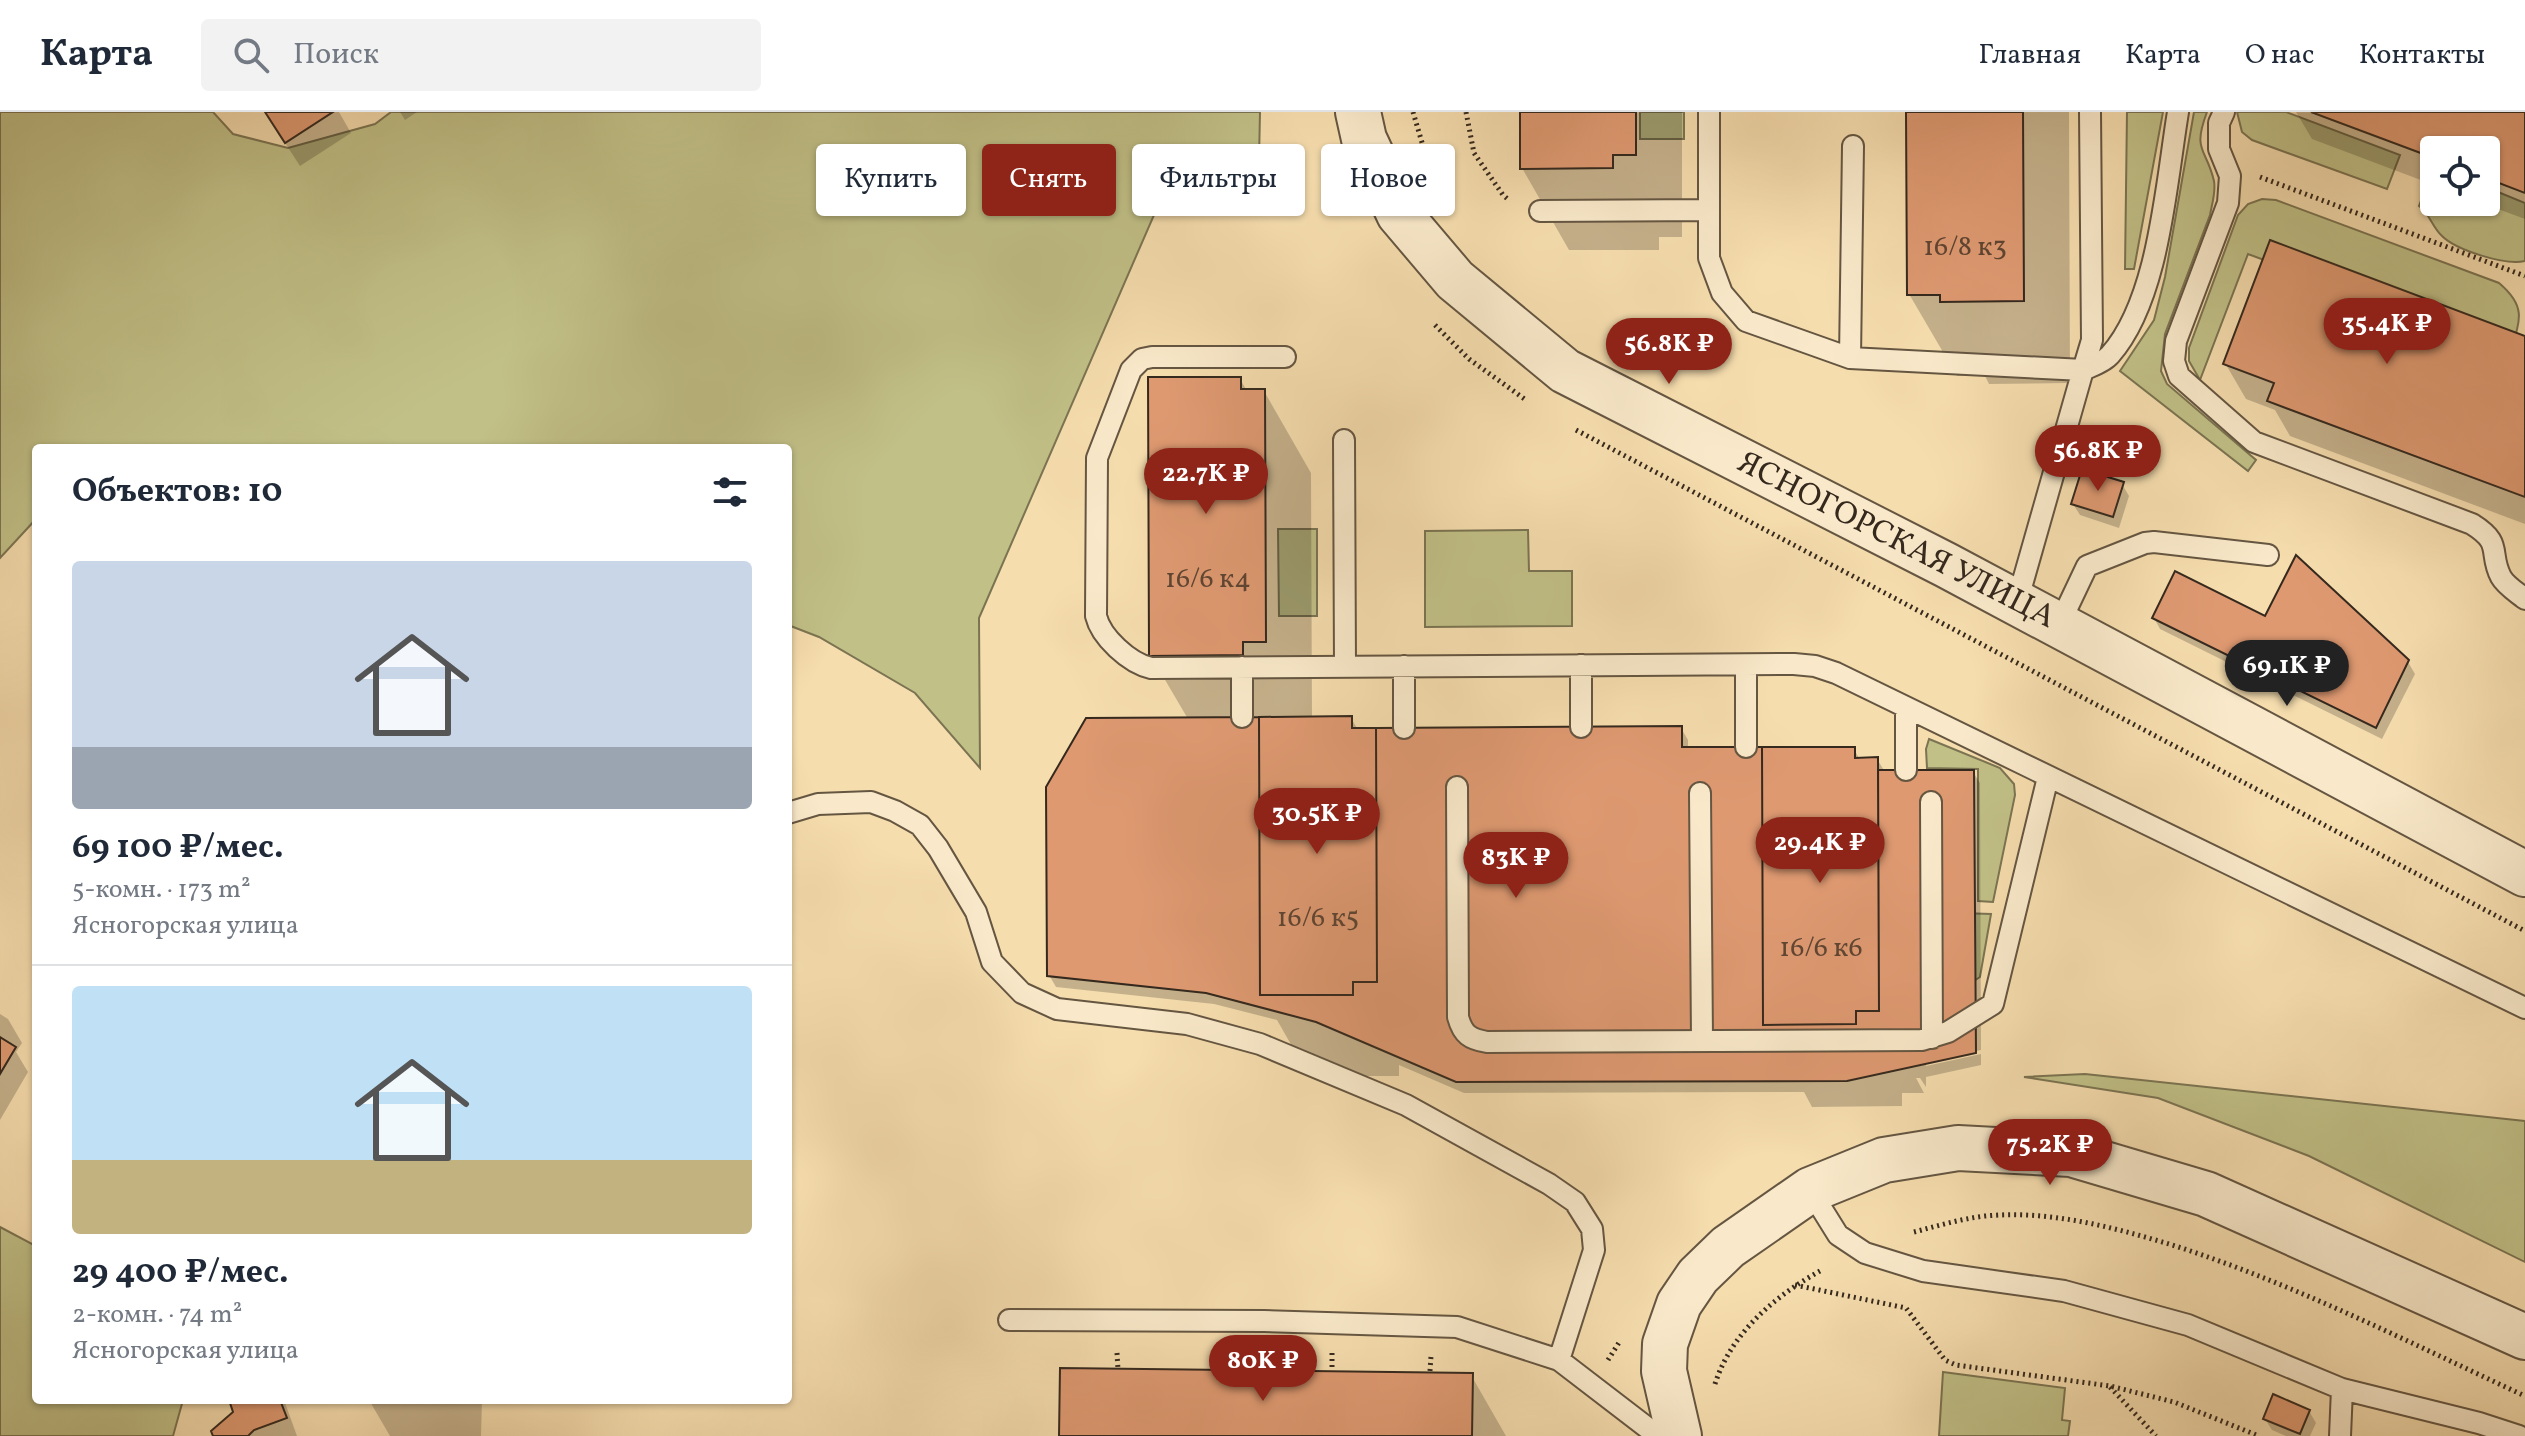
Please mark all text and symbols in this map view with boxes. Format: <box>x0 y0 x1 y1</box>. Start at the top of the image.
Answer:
search box <box>201 19 761 91</box>
text: Карта <box>40 29 153 82</box>
icon: search <box>229 33 273 77</box>
text: Поиск <box>293 34 379 76</box>
text: Главная <box>1979 36 2081 75</box>
text: Карта <box>2125 36 2201 75</box>
text: О нас <box>2245 36 2315 75</box>
text: Контакты <box>2359 36 2485 75</box>
map controls <box>2420 136 2500 216</box>
button: locate <box>2420 136 2500 216</box>
chip: Купить <box>816 144 966 216</box>
chip: Снять <box>982 144 1116 216</box>
chip: Фильтры <box>1132 144 1305 216</box>
chip: Новое <box>1321 144 1455 216</box>
house number: 16/8 к3 <box>1923 228 2007 267</box>
pin: 35.4K ₽ <box>2313 298 2461 366</box>
text: 35.4K ₽ <box>2342 306 2432 342</box>
pin: 56.8K ₽ <box>1595 318 1743 386</box>
text: 56.8K ₽ <box>1624 326 1714 362</box>
pin: 56.8K ₽ <box>2024 425 2172 493</box>
text: 56.8K ₽ <box>2053 433 2143 469</box>
street label: ЯСНОГОРСКАЯ УЛИЦА <box>1729 442 2063 640</box>
pin: 22.7K ₽ <box>1132 448 1280 516</box>
text: 22.7K ₽ <box>1162 456 1250 492</box>
text: Объектов: 10 <box>72 469 282 516</box>
icon: filters <box>708 470 752 514</box>
house number: 16/6 к4 <box>1165 560 1251 599</box>
icon: home <box>340 613 484 757</box>
pin: 69.1K ₽ <box>2213 640 2361 708</box>
text: 69.1K ₽ <box>2243 648 2331 684</box>
pin: 30.5K ₽ <box>1243 788 1391 856</box>
text: 30.5K ₽ <box>1272 796 1362 832</box>
pin: 29.4K ₽ <box>1746 817 1894 885</box>
text: 69 100 ₽/мес. <box>72 825 284 872</box>
text: 29.4K ₽ <box>1774 825 1866 861</box>
pin: 83K ₽ <box>1460 832 1572 900</box>
text: 83K ₽ <box>1481 840 1551 876</box>
text: 5-комн. · 173 m² <box>72 872 251 908</box>
house number: 16/6 к5 <box>1277 899 1359 938</box>
text: Ясногорская улица <box>72 908 299 944</box>
house number: 16/6 к6 <box>1779 929 1863 968</box>
icon: home <box>340 1038 484 1182</box>
pin: 75.2K ₽ <box>1976 1119 2124 1187</box>
text: 75.2K ₽ <box>2006 1127 2094 1163</box>
text: 29 400 ₽/мес. <box>72 1250 289 1297</box>
text: 2-комн. · 74 m² <box>72 1297 242 1333</box>
text: Ясногорская улица <box>72 1333 299 1369</box>
pin: 80K ₽ <box>1207 1335 1319 1403</box>
text: 80K ₽ <box>1227 1343 1299 1379</box>

